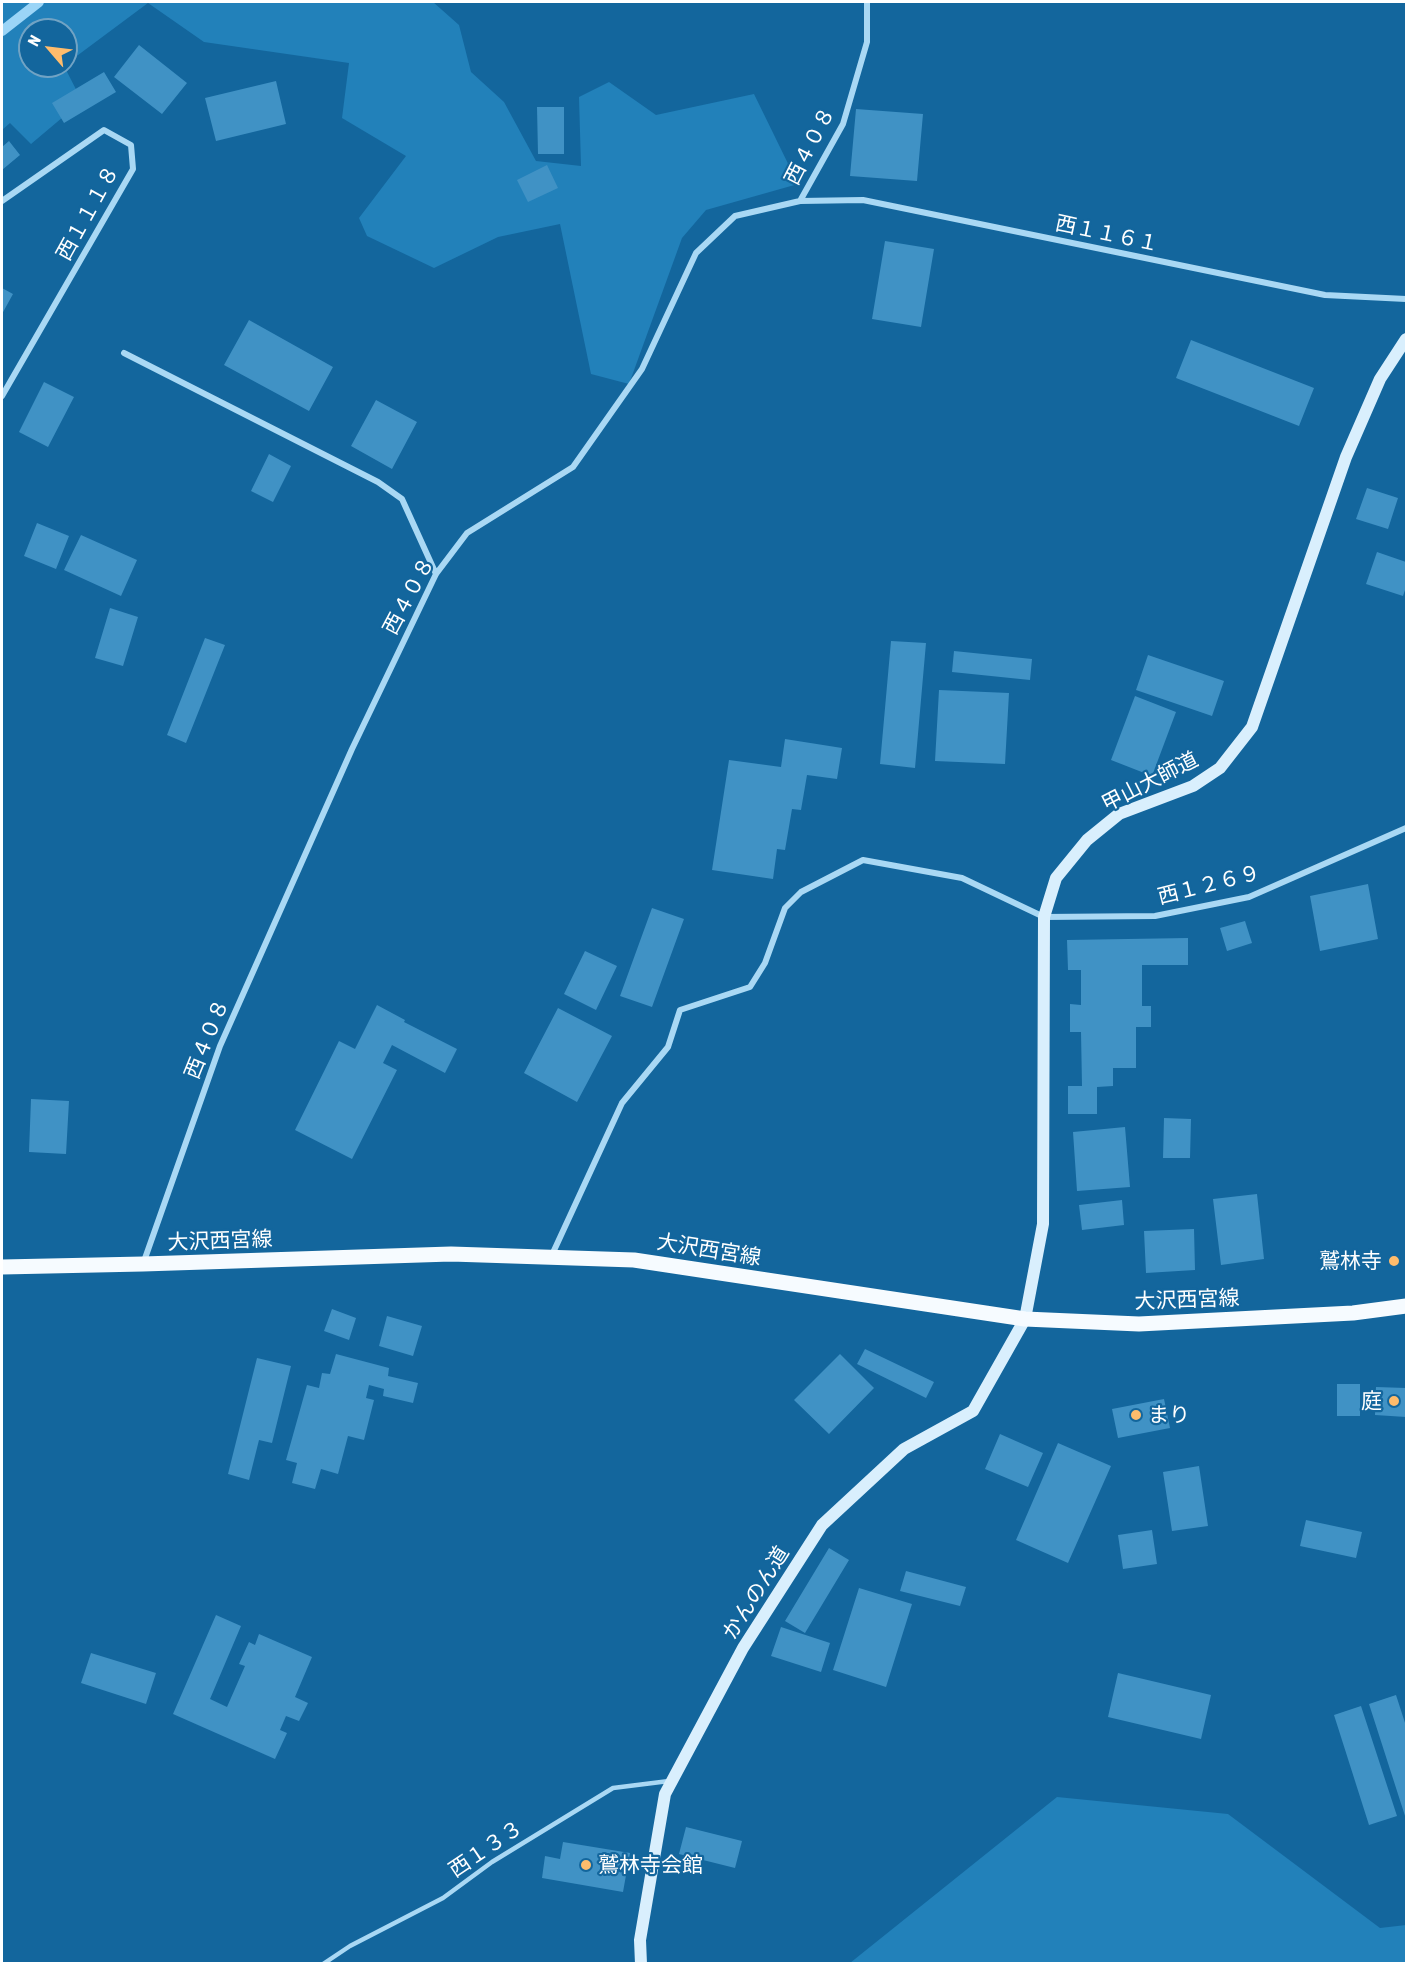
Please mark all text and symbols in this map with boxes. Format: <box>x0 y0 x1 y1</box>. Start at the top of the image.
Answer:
north arrow <box>18 18 78 78</box>
text: N <box>24 32 44 49</box>
street label: 西４０８ <box>780 103 840 189</box>
street label: 西１１１８ <box>52 161 124 265</box>
street label: 西１１６１ <box>1053 211 1161 257</box>
street label: 西４０８ <box>378 553 440 639</box>
street label: 甲山大師道 <box>1098 747 1202 817</box>
street label: 西１２６９ <box>1155 860 1263 910</box>
street label: 西４０８ <box>180 995 234 1083</box>
street label: 大沢西宮線 <box>167 1227 273 1255</box>
street label: 大沢西宮線 <box>655 1229 763 1271</box>
place label: 鷲林寺 <box>1319 1248 1382 1274</box>
marker: 鷲林寺 <box>1387 1254 1401 1268</box>
street label: 大沢西宮線 <box>1134 1286 1240 1314</box>
place label: 庭 <box>1361 1388 1382 1414</box>
marker: 庭 <box>1387 1394 1401 1408</box>
place label: まり <box>1148 1402 1190 1428</box>
marker: まり <box>1129 1408 1143 1422</box>
street label: かんのん道 <box>717 1542 795 1644</box>
street label: 西１３３ <box>444 1815 528 1883</box>
place label: 鷲林寺会館 <box>598 1852 703 1878</box>
marker: 鷲林寺会館 <box>579 1858 593 1872</box>

